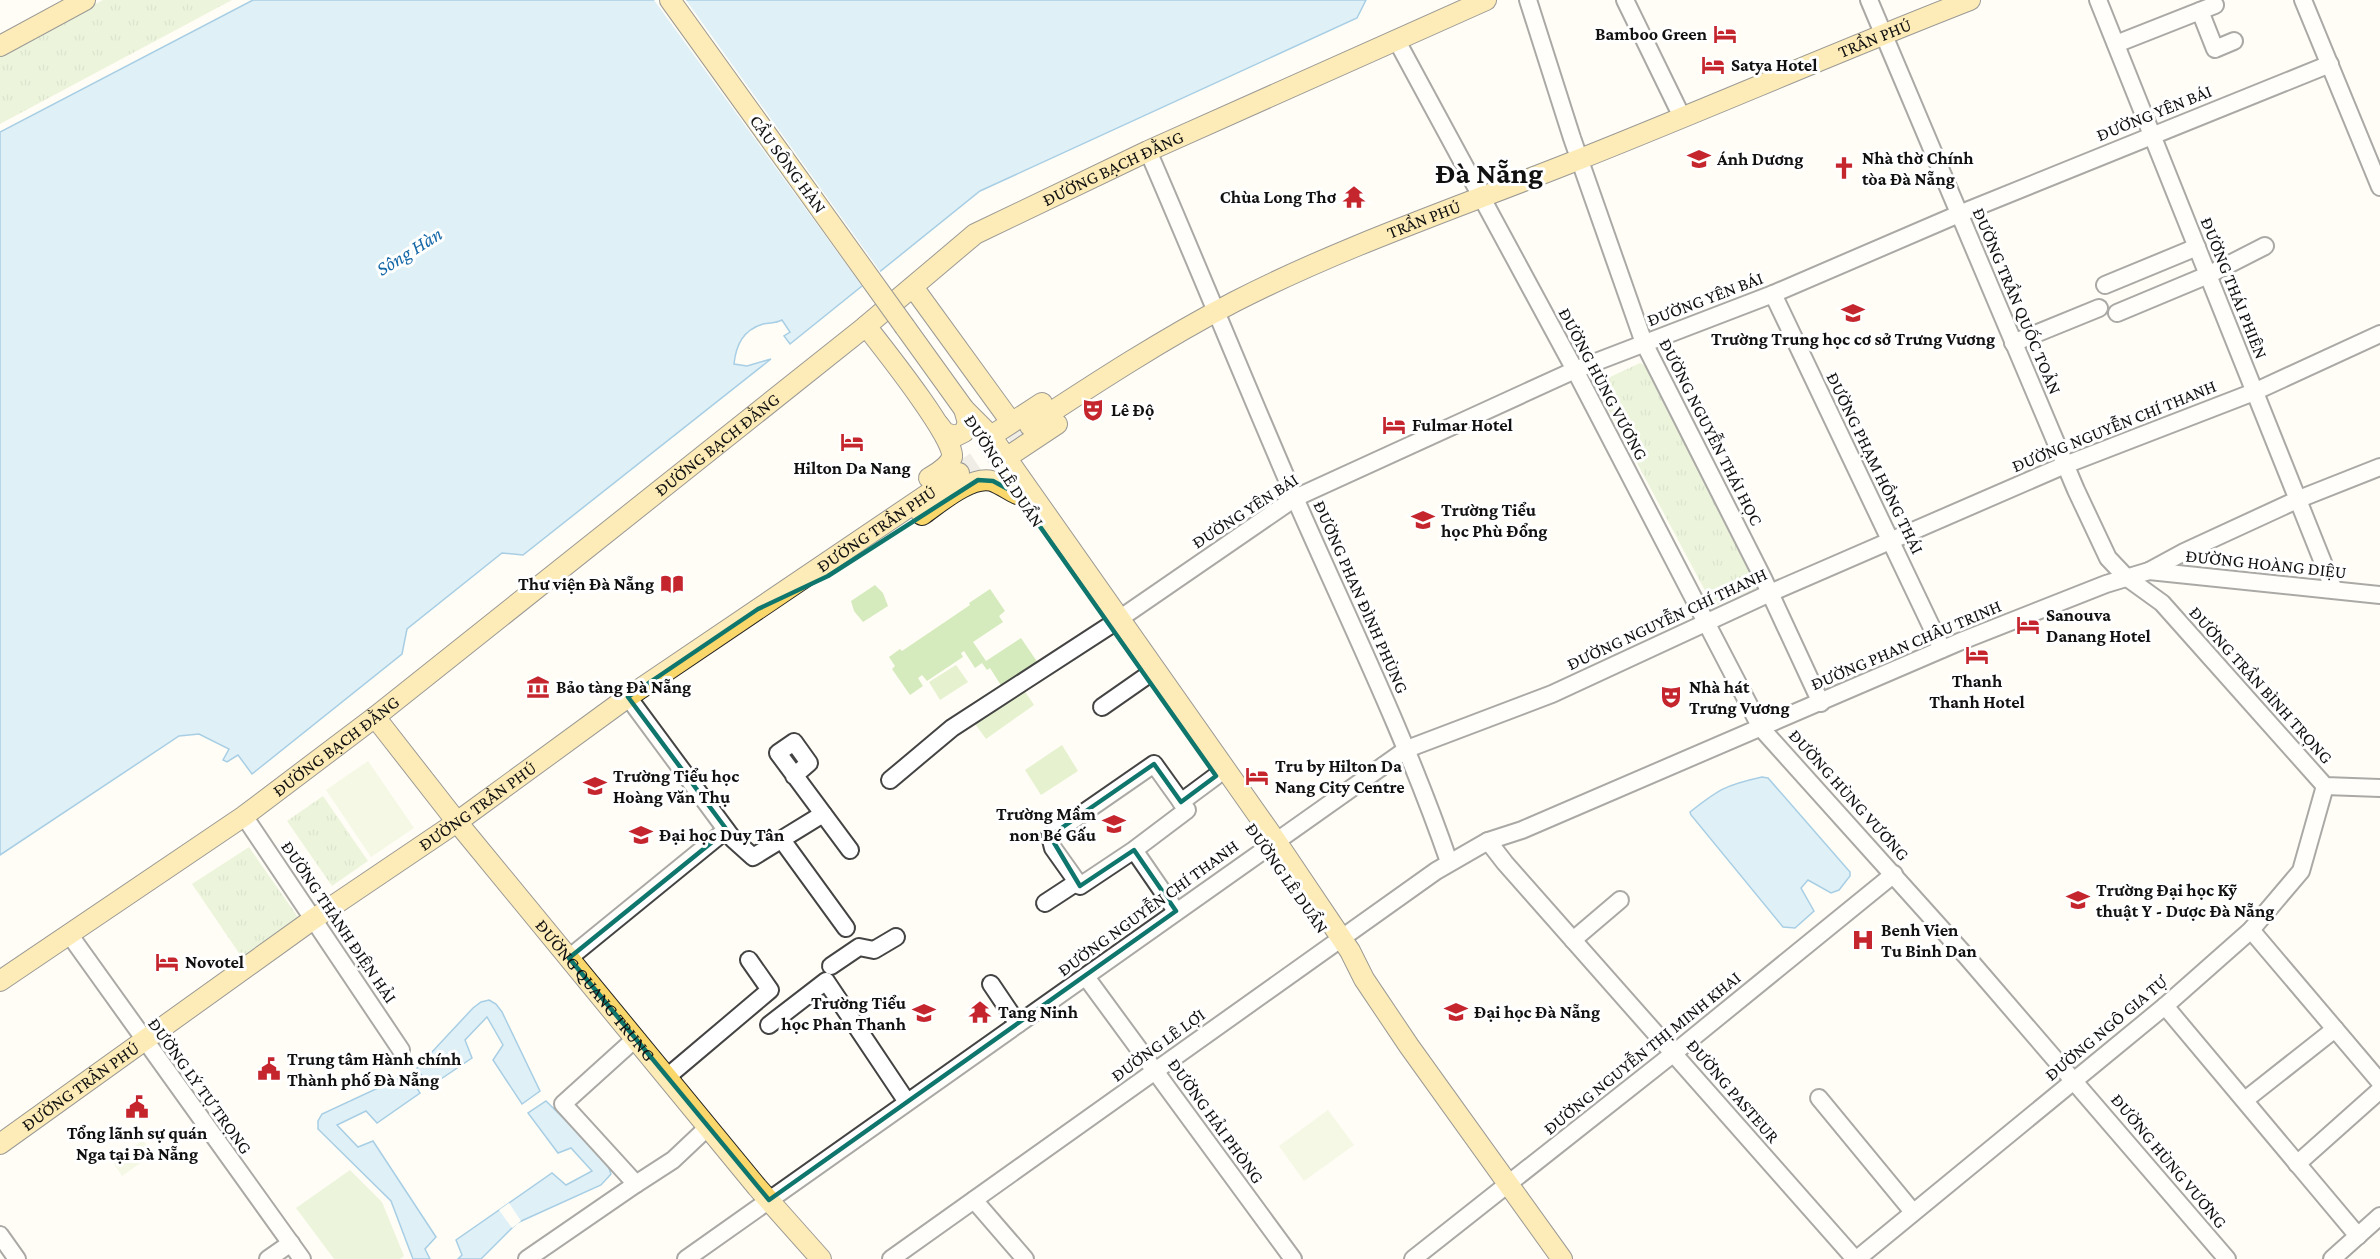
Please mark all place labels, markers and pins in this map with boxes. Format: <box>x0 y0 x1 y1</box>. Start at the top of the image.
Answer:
hotel icon: Bamboo Green <box>1712 21 1738 47</box>
place label: Bamboo Green <box>1595 24 1708 44</box>
hotel icon: Satya Hotel <box>1700 52 1726 78</box>
place label: Satya Hotel <box>1731 55 1817 75</box>
school or university icon: Ánh Dương <box>1686 146 1712 172</box>
place label: Nhà thờ Chính tòa Đà Nẵng <box>1862 148 1974 189</box>
place label: Ánh Dương <box>1716 149 1803 169</box>
church icon: Nhà thờ Chính tòa Đà Nẵng <box>1831 155 1857 181</box>
temple icon: Chùa Long Thơ <box>1341 184 1367 210</box>
place label: Chùa Long Thơ <box>1220 187 1337 207</box>
school or university icon: Trường Trung học cơ sở Trưng Vương <box>1840 300 1866 326</box>
place label: Trường Trung học cơ sở Trưng Vương <box>1711 329 1995 349</box>
theatre icon: Lê Độ <box>1080 397 1106 423</box>
place label: Lê Độ <box>1111 400 1154 420</box>
hotel icon: Fulmar Hotel <box>1381 412 1407 438</box>
place label: Fulmar Hotel <box>1412 415 1513 435</box>
hotel icon: Hilton Da Nang <box>839 429 865 455</box>
place label: Hilton Da Nang <box>793 458 911 478</box>
place label: Trường Tiểu học Phù Đổng <box>1441 500 1547 541</box>
school or university icon: Trường Tiểu học Phù Đổng <box>1410 507 1436 533</box>
library icon: Thư viện Đà Nẵng <box>659 571 685 597</box>
place label: Thư viện Đà Nẵng <box>518 574 654 594</box>
place label: Sanouva Danang Hotel <box>2046 605 2151 646</box>
hotel icon: Sanouva Danang Hotel <box>2015 612 2041 638</box>
hotel icon: Thanh Thanh Hotel <box>1964 642 1990 668</box>
place label: Thanh Thanh Hotel <box>1929 671 2025 712</box>
museum icon: Bảo tàng Đà Nẵng <box>525 674 551 700</box>
place label: Bảo tàng Đà Nẵng <box>556 677 691 697</box>
place label: Nhà hát Trưng Vương <box>1689 677 1790 718</box>
theatre icon: Nhà hát Trưng Vương <box>1658 684 1684 710</box>
place label: Tru by Hilton Da Nang City Centre <box>1275 756 1405 797</box>
hotel icon: Tru by Hilton Da Nang City Centre <box>1244 763 1270 789</box>
place label: Trường Tiểu học Hoàng Văn Thụ <box>613 766 739 807</box>
school or university icon: Trường Tiểu học Hoàng Văn Thụ <box>582 773 608 799</box>
place label: Trường Mầm non Bé Gấu <box>996 804 1097 845</box>
school or university icon: Trường Mầm non Bé Gấu <box>1101 811 1127 837</box>
school or university icon: Đại học Duy Tân <box>628 822 654 848</box>
place label: Đại học Duy Tân <box>659 825 785 845</box>
place label: Trường Đại học Kỹ thuật Y - Dược Đà Nẵng <box>2096 880 2274 921</box>
school or university icon: Trường Đại học Kỹ thuật Y - Dược Đà Nẵng <box>2065 887 2091 913</box>
place label: Benh Vien Tu Binh Dan <box>1881 920 1977 961</box>
hospital icon: Benh Vien Tu Binh Dan <box>1850 927 1876 953</box>
hotel icon: Novotel <box>154 949 180 975</box>
place label: Novotel <box>185 952 244 972</box>
place label: Trường Tiểu học Phan Thanh <box>781 993 907 1034</box>
temple icon: Tang Ninh <box>967 999 993 1025</box>
school or university icon: Đại học Đà Nẵng <box>1443 999 1469 1025</box>
school or university icon: Trường Tiểu học Phan Thanh <box>911 1000 937 1026</box>
place label: Tang Ninh <box>998 1002 1079 1022</box>
place label: Đại học Đà Nẵng <box>1474 1002 1600 1022</box>
place label: Trung tâm Hành chính Thành phố Đà Nẵng <box>287 1049 462 1090</box>
public building icon: Trung tâm Hành chính Thành phố Đà Nẵng <box>256 1056 282 1082</box>
public building icon: Tổng lãnh sự quán Nga tại Đà Nẵng <box>124 1094 150 1120</box>
place label: Tổng lãnh sự quán Nga tại Đà Nẵng <box>67 1123 208 1164</box>

